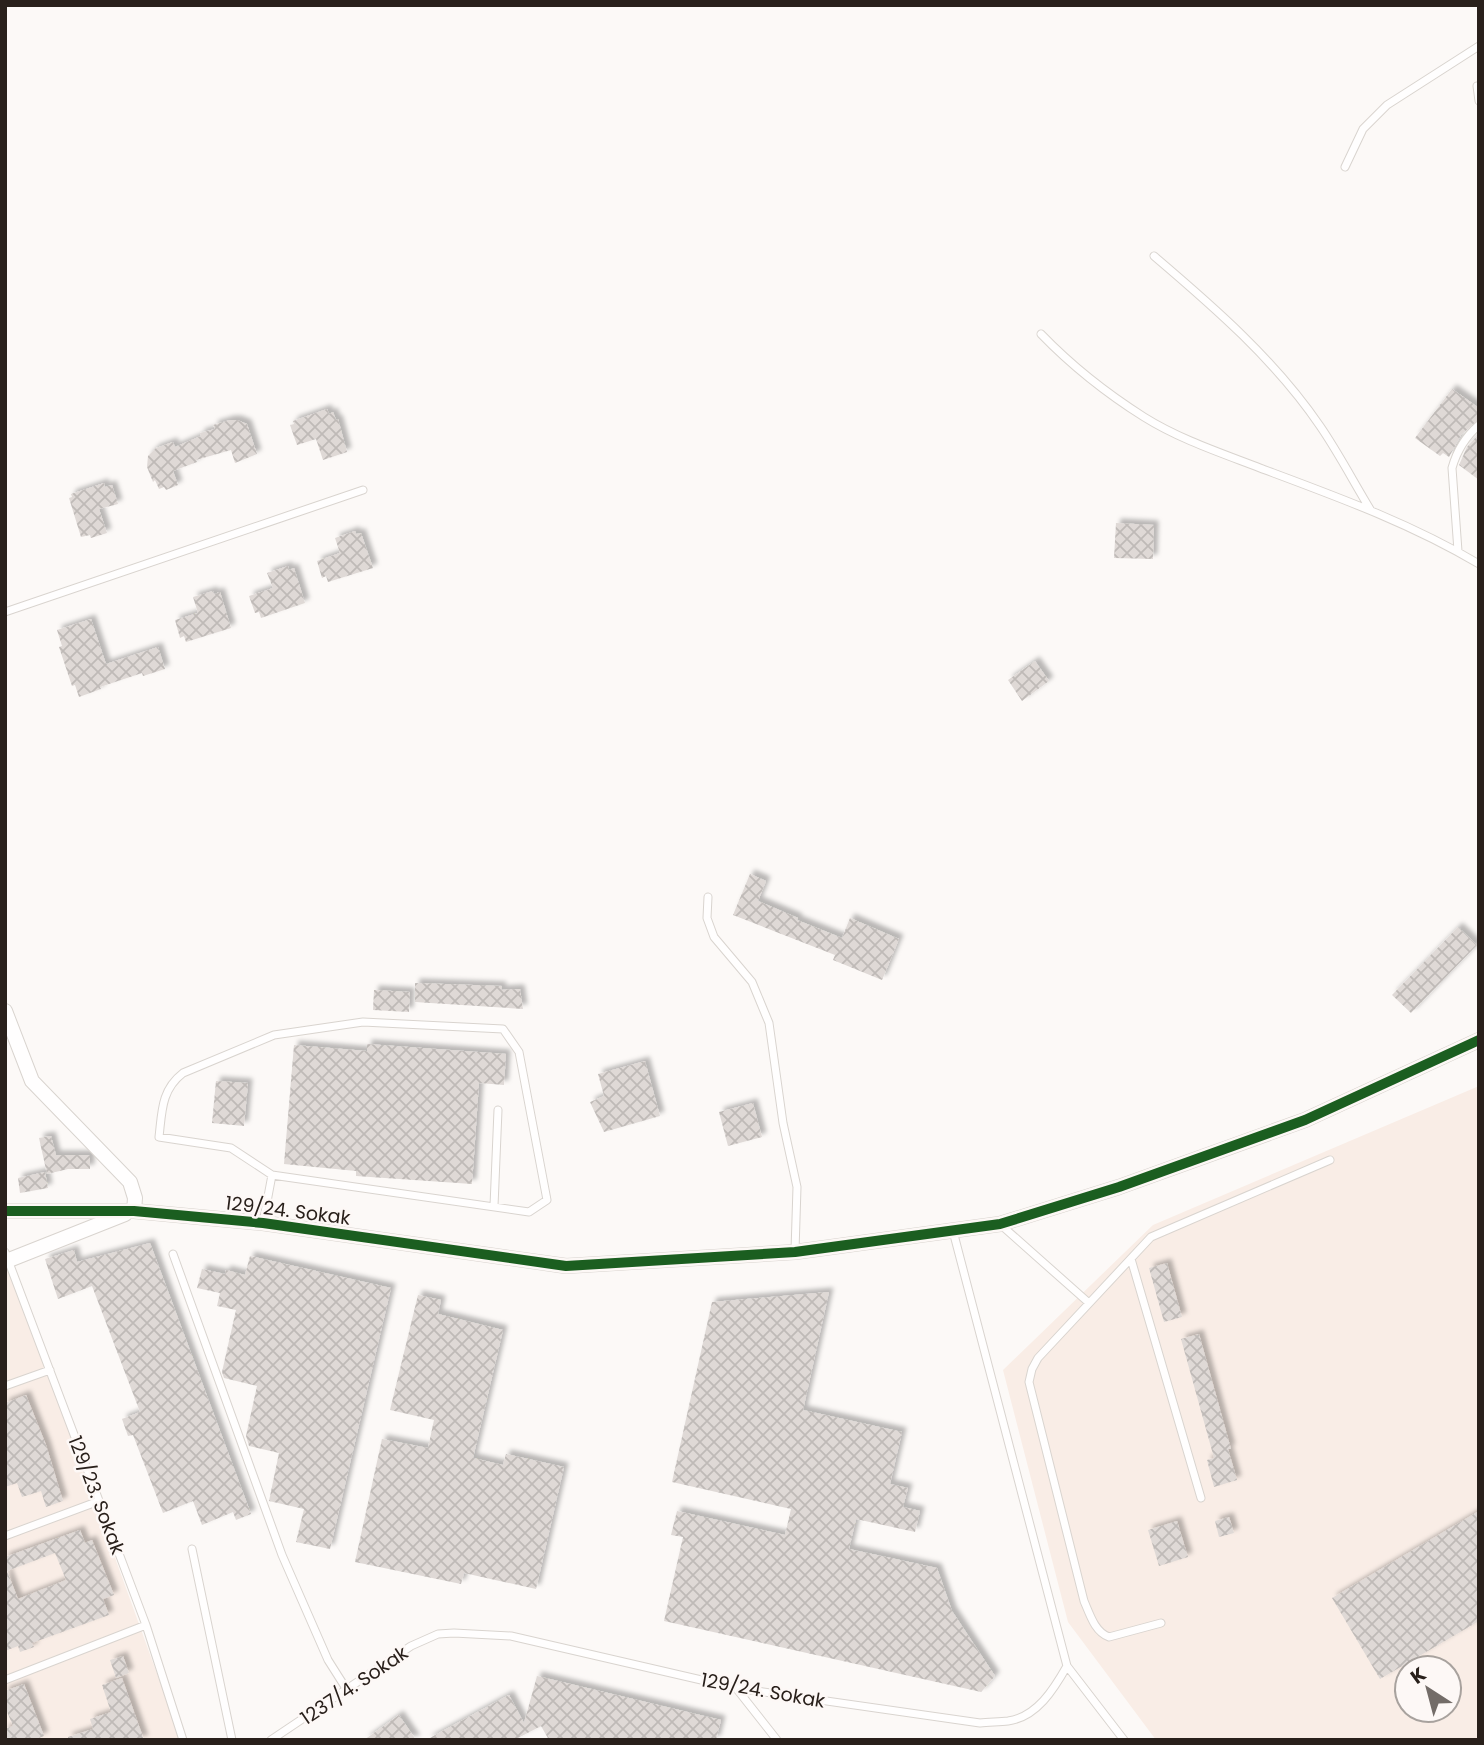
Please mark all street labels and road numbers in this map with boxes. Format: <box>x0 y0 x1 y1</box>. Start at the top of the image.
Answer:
street label: 129/24. Sokak <box>224 1189 352 1232</box>
street label: 129/23. Sokak <box>62 1432 132 1559</box>
street label: 1237/4. Sokak <box>295 1639 414 1731</box>
street label: 129/24. Sokak <box>699 1666 827 1715</box>

